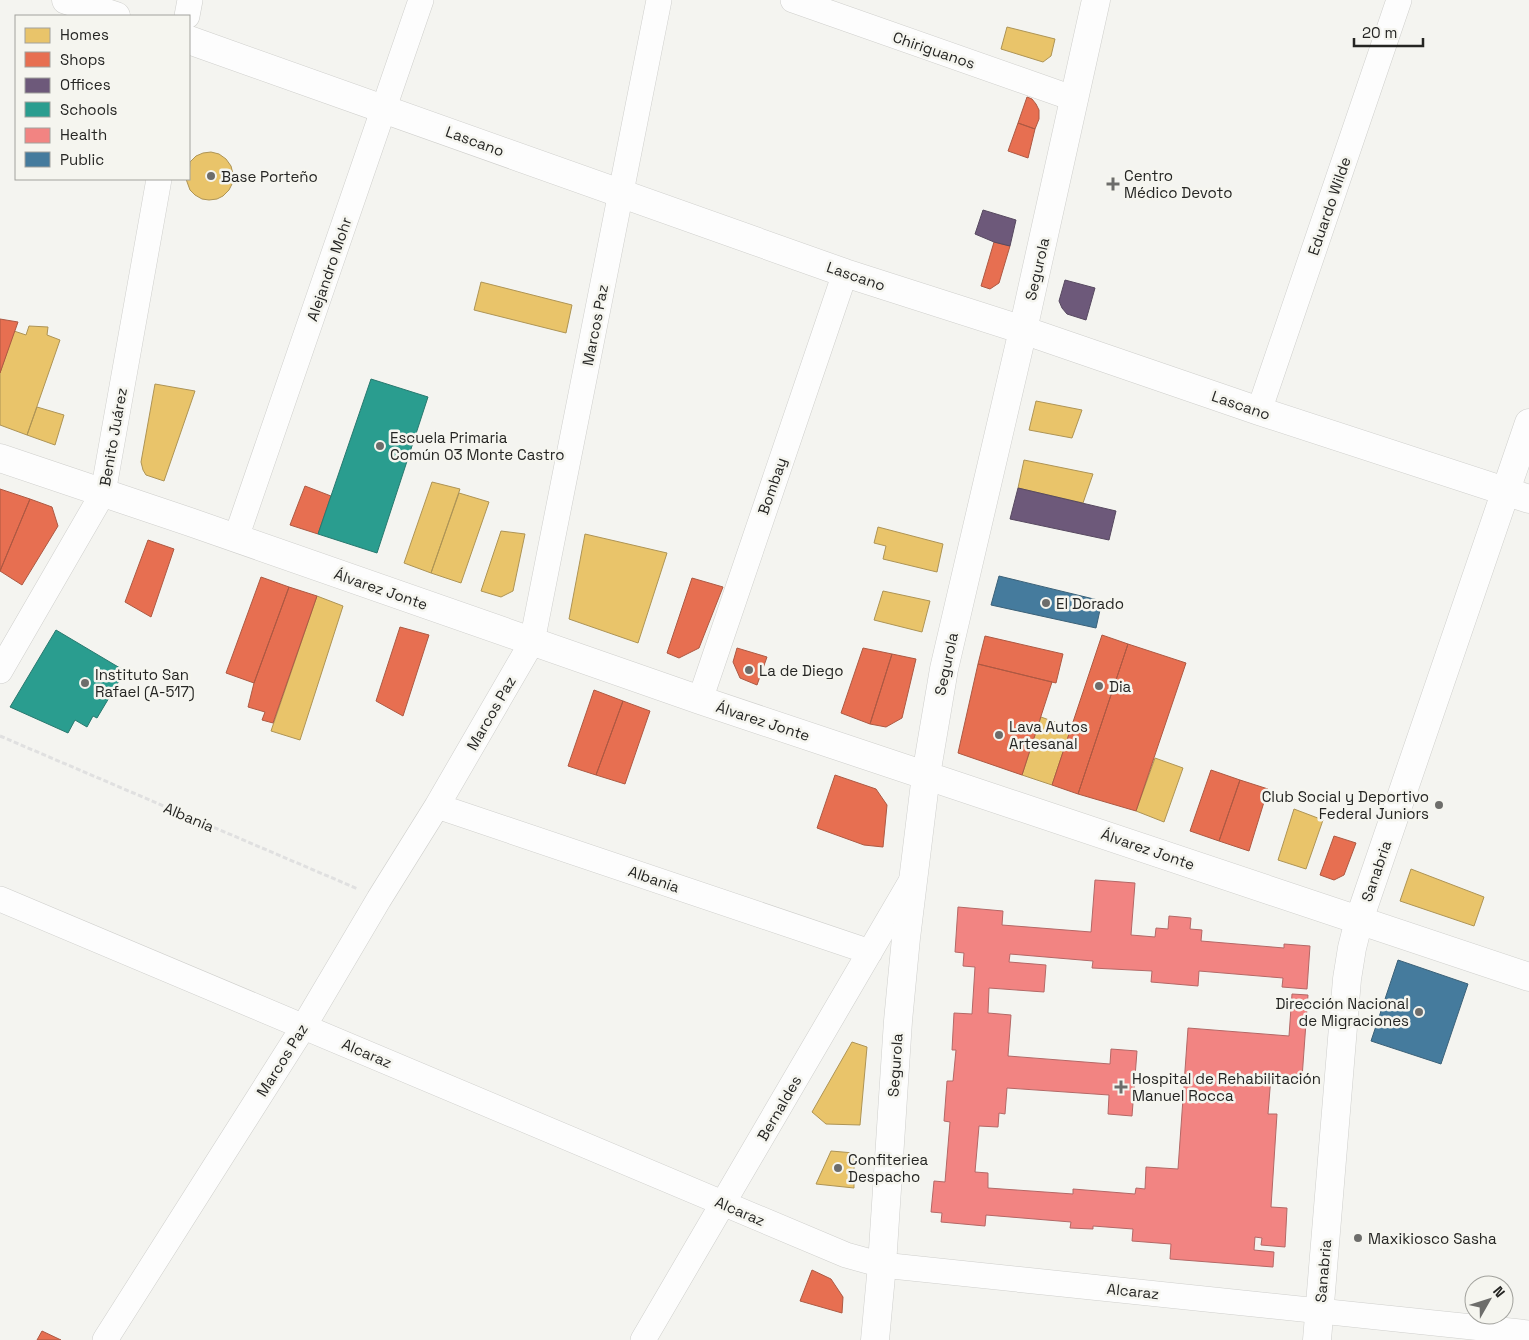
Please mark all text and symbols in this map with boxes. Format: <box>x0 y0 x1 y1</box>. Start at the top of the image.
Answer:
legend <box>15 15 190 180</box>
scale bar <box>1354 15 1423 47</box>
text: 20 m <box>1362 23 1397 42</box>
text: Homes <box>60 25 109 44</box>
street label: Chiriguanos <box>890 27 978 73</box>
text: Shops <box>60 50 105 69</box>
text: Offices <box>60 75 111 94</box>
text: Schools <box>60 100 118 119</box>
street label: Lascano <box>443 122 507 160</box>
text: Health <box>60 125 107 144</box>
text: Public <box>60 150 104 169</box>
street label: Eduardo Wilde <box>1303 154 1355 258</box>
place label: Centro Médico Devoto <box>1124 166 1232 202</box>
place label: Base Porteño <box>221 167 318 186</box>
marker: Base Porteño <box>205 170 217 182</box>
marker: Centro Médico Devoto <box>1106 177 1120 191</box>
street label: Alejandro Mohr <box>302 214 356 324</box>
street label: Segurola <box>1021 235 1054 302</box>
street label: Lascano <box>824 257 888 295</box>
street label: Marcos Paz <box>578 283 612 367</box>
street label: Benito Juárez <box>95 386 131 488</box>
street label: Lascano <box>1209 386 1273 424</box>
place label: Escuela Primaria Común 03 Monte Castro <box>390 428 565 464</box>
marker: Escuela Primaria Común 03 Monte Castro <box>374 440 386 452</box>
street label: Bombay <box>753 455 791 517</box>
street label: Álvarez Jonte <box>332 564 430 614</box>
place label: El Dorado <box>1056 594 1124 613</box>
marker: El Dorado <box>1040 597 1052 609</box>
street label: Segurola <box>930 630 962 697</box>
place label: La de Diego <box>759 661 843 680</box>
marker: La de Diego <box>743 664 755 676</box>
place label: Instituto San Rafael (A-517) <box>95 665 195 702</box>
street label: Marcos Paz <box>462 673 520 753</box>
marker: Instituto San Rafael (A-517) <box>79 677 91 689</box>
place label: Dia <box>1109 677 1132 696</box>
marker: Dia <box>1093 680 1105 692</box>
street label: Álvarez Jonte <box>714 697 812 745</box>
place label: Lava Autos Artesanal <box>1009 717 1088 753</box>
marker: Lava Autos Artesanal <box>993 729 1005 741</box>
place label: Club Social y Deportivo Federal Juniors <box>1262 787 1429 823</box>
street label: Albania <box>161 798 217 836</box>
marker: Club Social y Deportivo Federal Juniors <box>1433 799 1445 811</box>
street label: Álvarez Jonte <box>1099 824 1197 874</box>
street label: Sanabria <box>1357 838 1395 904</box>
street label: Albania <box>626 861 682 897</box>
place label: Dirección Nacional de Migraciones <box>1275 994 1409 1030</box>
marker: Dirección Nacional de Migraciones <box>1413 1006 1425 1018</box>
street label: Marcos Paz <box>252 1020 312 1100</box>
street label: Segurola <box>883 1032 907 1098</box>
street label: Alcaraz <box>339 1034 395 1072</box>
place label: Hospital de Rehabilitación Manuel Rocca <box>1132 1069 1321 1105</box>
street label: Bernaldes <box>753 1072 805 1144</box>
marker: Hospital de Rehabilitación Manuel Rocca <box>1114 1080 1128 1094</box>
place label: Confiteriea Despacho <box>848 1150 929 1186</box>
marker: Confiteriea Despacho <box>832 1162 844 1174</box>
street label: Alcaraz <box>712 1192 768 1230</box>
place label: Maxikiosco Sasha <box>1368 1229 1497 1248</box>
marker: Maxikiosco Sasha <box>1352 1232 1364 1244</box>
street label: Sanabria <box>1311 1238 1335 1303</box>
north arrow <box>1464 1275 1514 1325</box>
street label: Alcaraz <box>1106 1279 1160 1303</box>
text: N <box>1489 1283 1509 1301</box>

